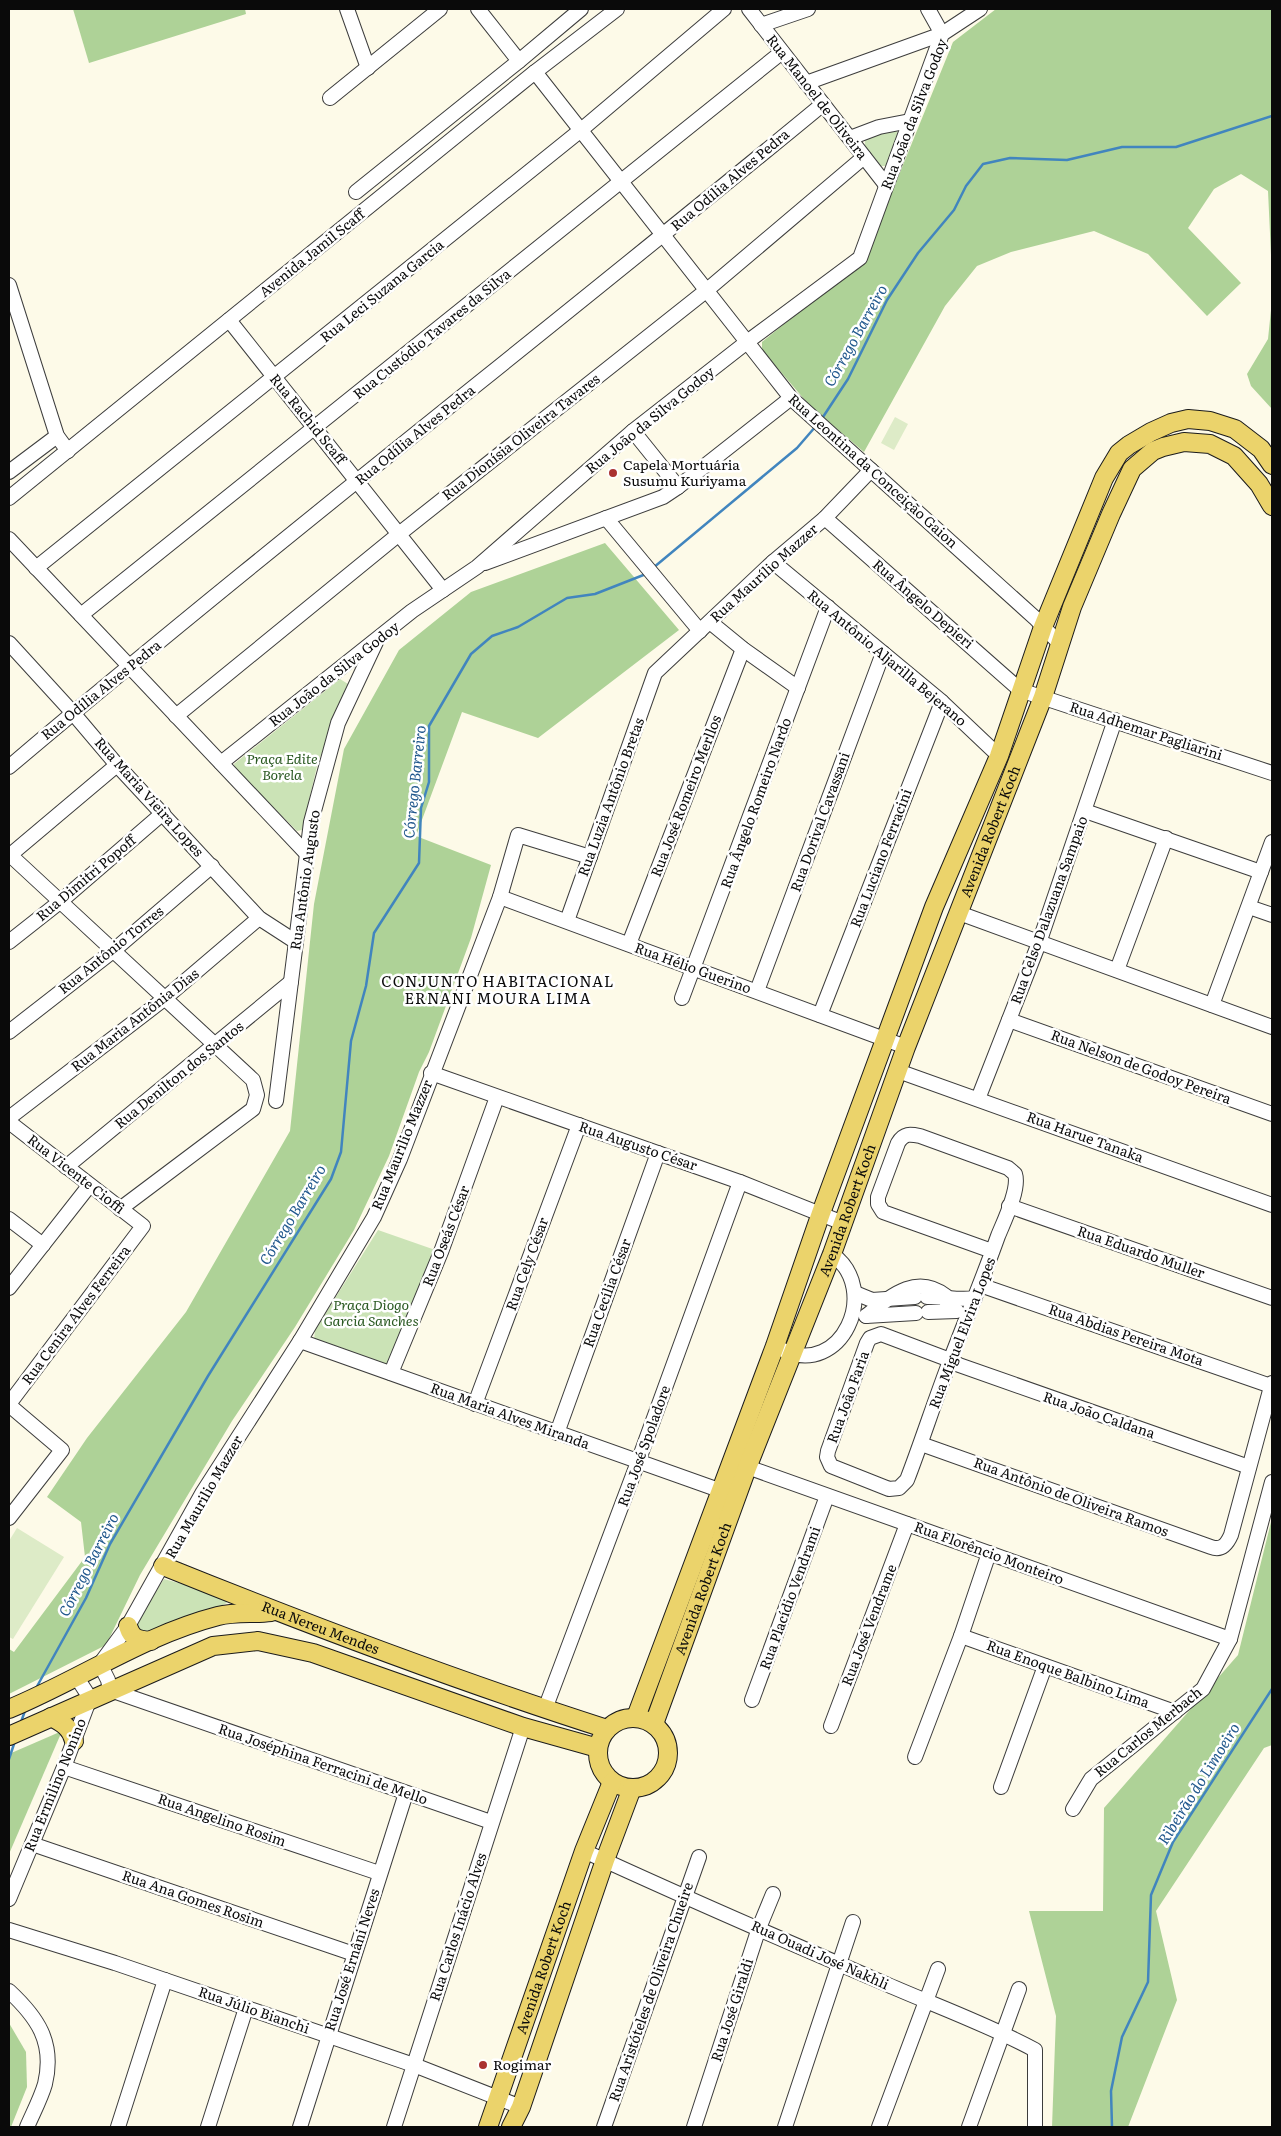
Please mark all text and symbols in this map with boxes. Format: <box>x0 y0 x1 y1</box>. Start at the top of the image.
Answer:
street label: Rua Manoel de Oliveira <box>763 30 873 163</box>
street label: Rua João da Silva Godoy <box>875 34 951 192</box>
street label: Rua Odília Alves Pedra <box>666 123 793 235</box>
street label: Avenida Jamil Scaff <box>254 203 369 301</box>
street label: Rua Leci Suzana Garcia <box>315 234 448 346</box>
street label: Rua Custódio Tavares da Silva <box>348 263 515 403</box>
water label: Córrego Barreiro <box>817 280 892 391</box>
street label: Rua João da Silva Godoy <box>581 360 719 477</box>
street label: Rua Dionísia Oliveira Tavares <box>437 368 604 504</box>
street label: Rua Rachid Scaff <box>266 369 352 469</box>
street label: Rua Odília Alves Pedra <box>350 379 479 489</box>
street label: Rua Leontina da Conceição Gaion <box>784 389 963 552</box>
place label: Capela Mortuária Susumu Kuriyama <box>623 454 747 490</box>
marker: Capela Mortuária Susumu Kuriyama <box>607 467 619 479</box>
street label: Rua Maurílio Mazzer <box>705 518 822 626</box>
street label: Rua Ângelo Depieri <box>869 554 979 653</box>
street label: Rua Antônio Aljarilla Bejerano <box>804 584 972 730</box>
street label: Rua João da Silva Godoy <box>264 615 403 730</box>
street label: Rua Odília Alves Pedra <box>36 634 165 744</box>
street label: Rua Adhemar Pagliarini <box>1067 696 1226 764</box>
street label: Rua José Romeiro Merllos <box>645 712 725 879</box>
street label: Rua Ângelo Romeiro Nardo <box>715 714 795 891</box>
street label: Rua Luzia Antônio Bretas <box>572 715 648 879</box>
water label: Córrego Barreiro <box>396 724 431 840</box>
street label: Rua Maria Vieira Lopes <box>91 732 209 860</box>
park label: Praça Edite Borela <box>246 748 318 784</box>
street label: Rua Dorival Cavassani <box>784 749 854 894</box>
street label: Avenida Robert Koch <box>955 762 1024 900</box>
street label: Rua Luciano Ferracini <box>844 785 916 930</box>
street label: Rua Antônio Augusto <box>284 808 324 951</box>
street label: Rua Celso Dalazuana Sampaio <box>1005 813 1091 1007</box>
street label: Rua Dimitri Popoff <box>31 829 140 925</box>
street label: Rua Antônio Torres <box>54 901 167 998</box>
street label: Rua Hélio Guerino <box>632 937 755 997</box>
street label: Rua Maria Antônia Dias <box>66 963 203 1076</box>
district label: CONJUNTO HABITACIONAL ERNANI MOURA LIMA <box>381 969 615 1009</box>
street label: Rua Denilton dos Santos <box>110 1016 247 1133</box>
street label: Rua Nelson de Godoy Pereira <box>1048 1024 1235 1108</box>
street label: Rua Maurilio Mazzer <box>366 1076 436 1213</box>
street label: Rua Harue Tanaka <box>1024 1106 1147 1167</box>
street label: Rua Augusto César <box>576 1115 701 1175</box>
street label: Rua Vicente Cioffi <box>24 1129 130 1218</box>
street label: Avenida Robert Koch <box>813 1141 880 1279</box>
water label: Córrego Barreiro <box>253 1160 331 1269</box>
street label: Rua Oseás César <box>417 1182 474 1289</box>
street label: Rua Cely César <box>500 1214 552 1313</box>
street label: Rua Eduardo Muller <box>1075 1220 1208 1282</box>
street label: Rua Cecília César <box>577 1235 635 1350</box>
street label: Rua Cenira Alves Ferreira <box>16 1240 134 1388</box>
street label: Rua Miguel Elvira Lopes <box>923 1254 999 1411</box>
park label: Praça Diogo Garcia Sanches <box>323 1294 419 1330</box>
street label: Rua Abdias Pereira Mota <box>1046 1298 1207 1370</box>
street label: Rua João Faria <box>821 1347 873 1446</box>
street label: Rua Maria Alves Miranda <box>428 1377 593 1453</box>
street label: Rua José Spoladore <box>612 1382 674 1509</box>
street label: Rua João Caldana <box>1041 1386 1158 1443</box>
street label: Rua Maurilio Mazzer <box>160 1431 247 1562</box>
street label: Rua Antônio de Oliveira Ramos <box>971 1451 1172 1541</box>
water label: Córrego Barreiro <box>52 1508 124 1620</box>
street label: Rua Florêncio Monteiro <box>912 1516 1067 1588</box>
street label: Avenida Robert Koch <box>669 1519 736 1657</box>
street label: Rua Placídio Vendrami <box>754 1523 824 1672</box>
street label: Rua José Vendrame <box>836 1561 901 1688</box>
street label: Rua Nereu Mendes <box>259 1595 382 1658</box>
street label: Rua Enoque Balbino Lima <box>984 1634 1153 1712</box>
street label: Rua Carlos Merbach <box>1089 1682 1205 1781</box>
street label: Rua Ermilino Nonino <box>18 1715 90 1854</box>
street label: Rua Joséphina Ferracini de Mello <box>216 1718 431 1808</box>
water label: Ribeirão do Limoeiro <box>1151 1718 1245 1849</box>
street label: Rua Angelino Rosim <box>156 1788 290 1851</box>
street label: Rua Carlos Inácio Alves <box>424 1850 490 2003</box>
street label: Rua Ana Gomes Rosim <box>120 1864 267 1932</box>
street label: Rua Aristóteles de Oliveira Chueire <box>603 1879 697 2104</box>
street label: Rua José Ernâni Neves <box>319 1886 384 2033</box>
street label: Avenida Robert Koch <box>510 1898 575 2036</box>
street label: Rua Ouadi José Nakhli <box>748 1915 893 1994</box>
street label: Rua José Giraldi <box>705 1955 757 2064</box>
street label: Rua Júlio Bianchi <box>196 1981 313 2038</box>
place label: Rogimar <box>493 2054 551 2074</box>
marker: Rogimar <box>477 2059 489 2071</box>

